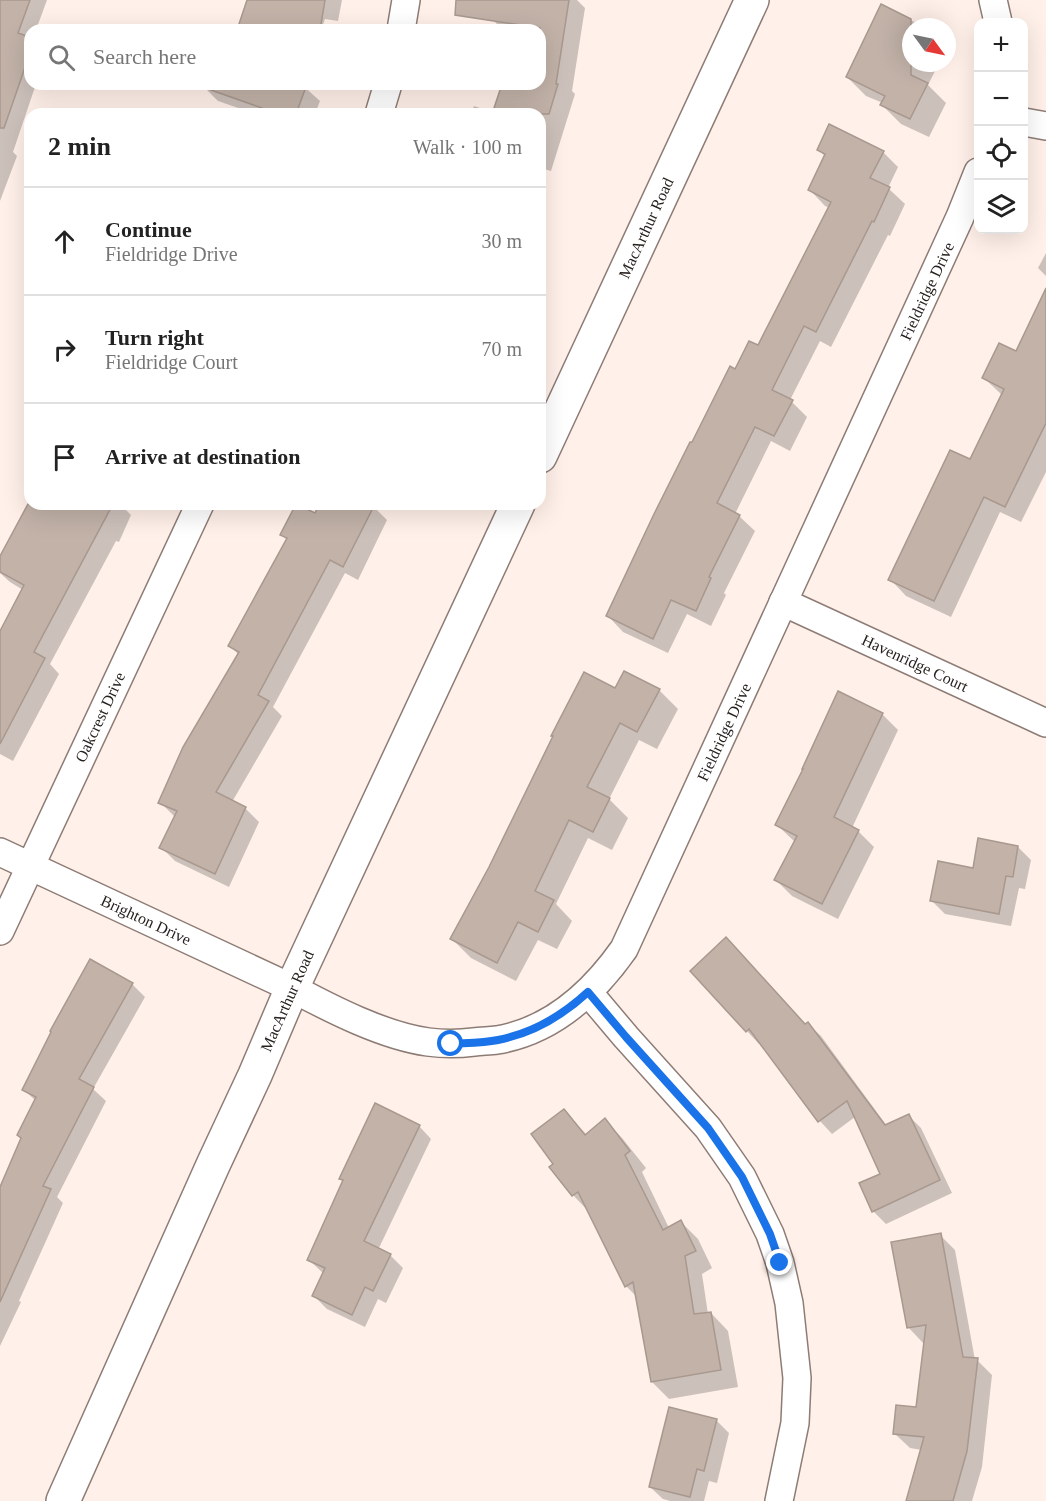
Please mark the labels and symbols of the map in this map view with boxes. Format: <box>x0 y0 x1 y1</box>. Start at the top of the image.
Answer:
north arrow <box>902 18 956 72</box>
street label: MacArthur Road <box>615 175 677 281</box>
street label: Fieldridge Drive <box>897 239 958 343</box>
street label: Havenridge Court <box>859 631 971 696</box>
street label: Oakcrest Drive <box>72 669 128 765</box>
street label: Fieldridge Drive <box>694 680 755 784</box>
street label: Brighton Drive <box>98 892 194 949</box>
street label: MacArthur Road <box>257 948 317 1054</box>
route start <box>437 1030 463 1056</box>
route end <box>766 1249 792 1275</box>

